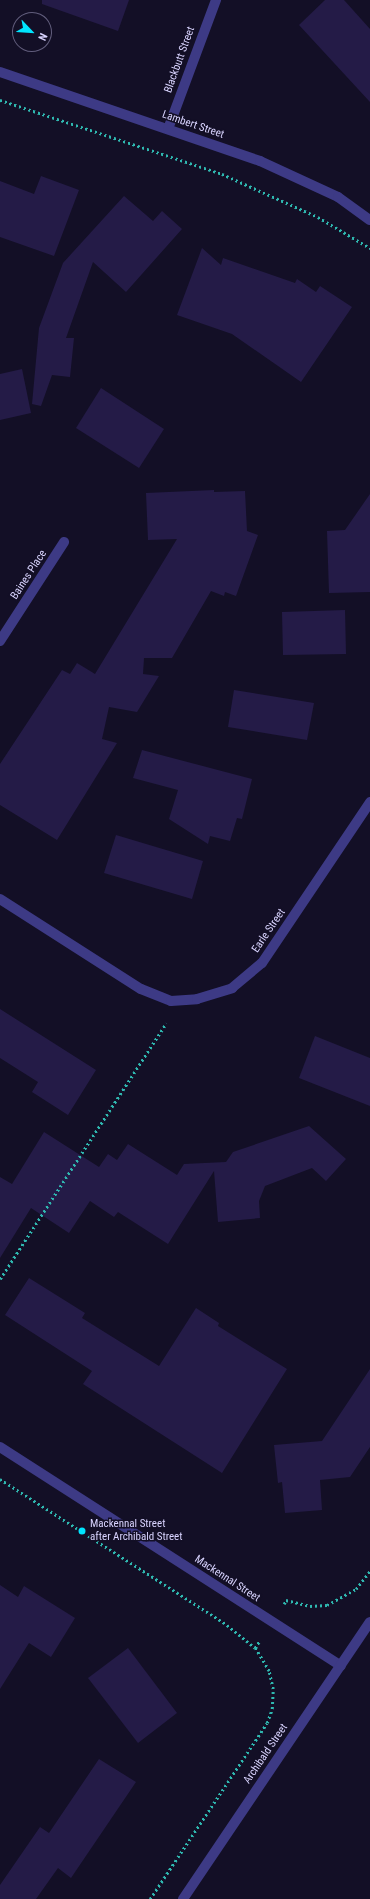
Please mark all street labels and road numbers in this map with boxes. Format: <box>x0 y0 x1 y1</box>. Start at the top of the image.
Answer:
street label: Blackbutt Street <box>162 25 198 95</box>
street label: Lambert Street <box>160 108 226 142</box>
street label: Baines Place <box>8 548 50 602</box>
street label: Earle Street <box>250 907 288 955</box>
street label: Mackennal Street <box>192 1553 262 1605</box>
street label: Archibald Street <box>241 1722 291 1786</box>

